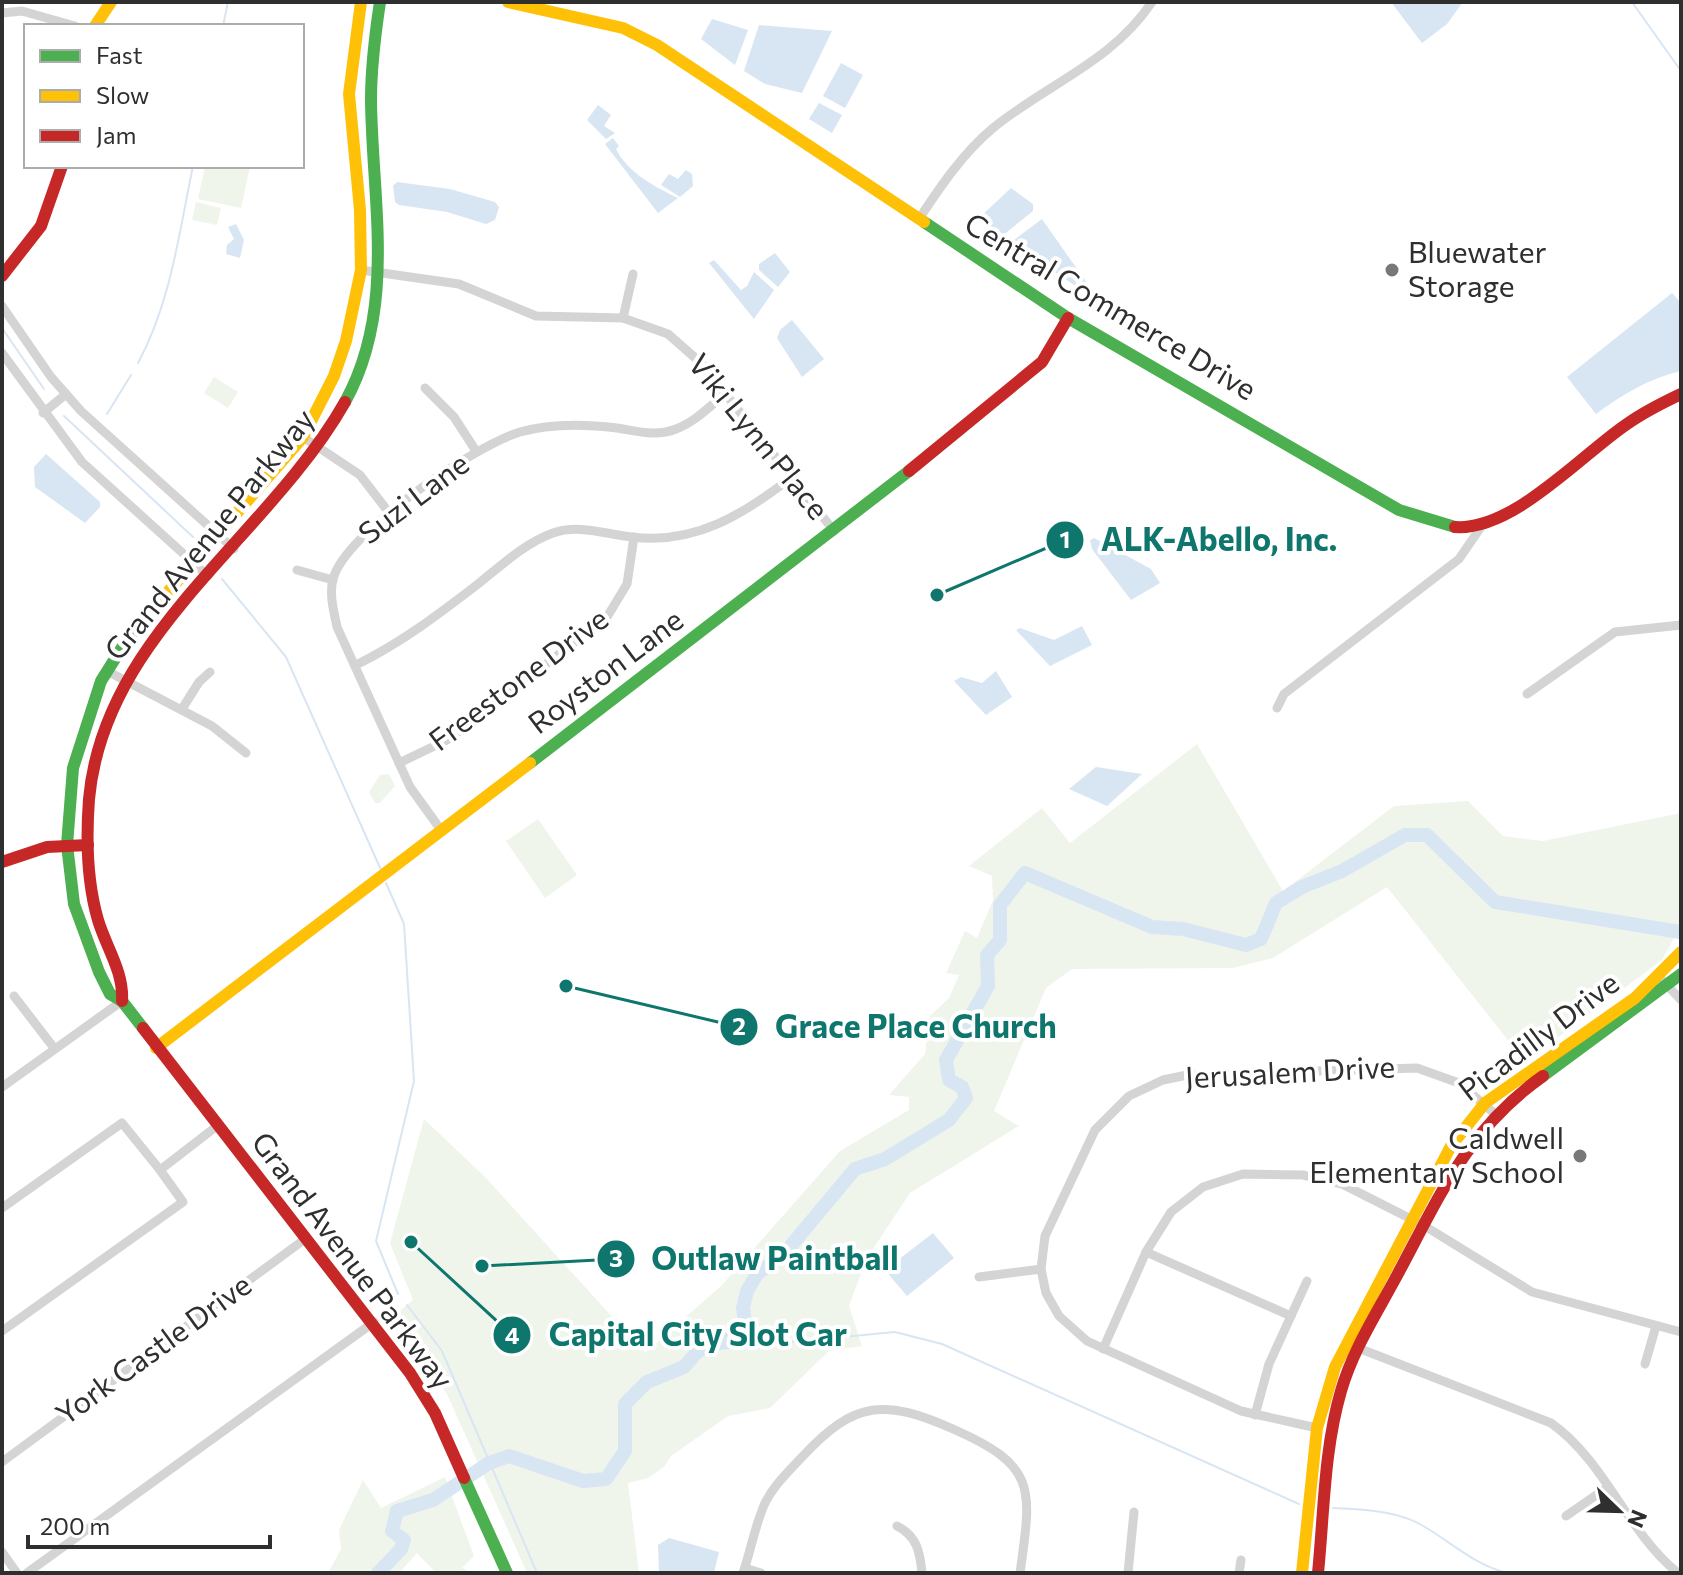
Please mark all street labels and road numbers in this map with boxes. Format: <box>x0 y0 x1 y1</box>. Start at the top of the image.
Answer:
street label: Central Commerce Drive <box>959 203 1264 407</box>
street label: Viki Lynn Place <box>682 345 838 526</box>
street label: Grand Avenue Parkway <box>95 400 321 667</box>
street label: Suzi Lane <box>350 444 475 550</box>
street label: Freestone Drive <box>421 599 614 757</box>
street label: Royston Lane <box>520 600 689 740</box>
street label: Picadilly Drive <box>1450 963 1625 1107</box>
street label: Jerusalem Drive <box>1184 1047 1396 1094</box>
street label: Grand Avenue Parkway <box>245 1123 463 1396</box>
street label: York Castle Drive <box>48 1265 257 1431</box>

